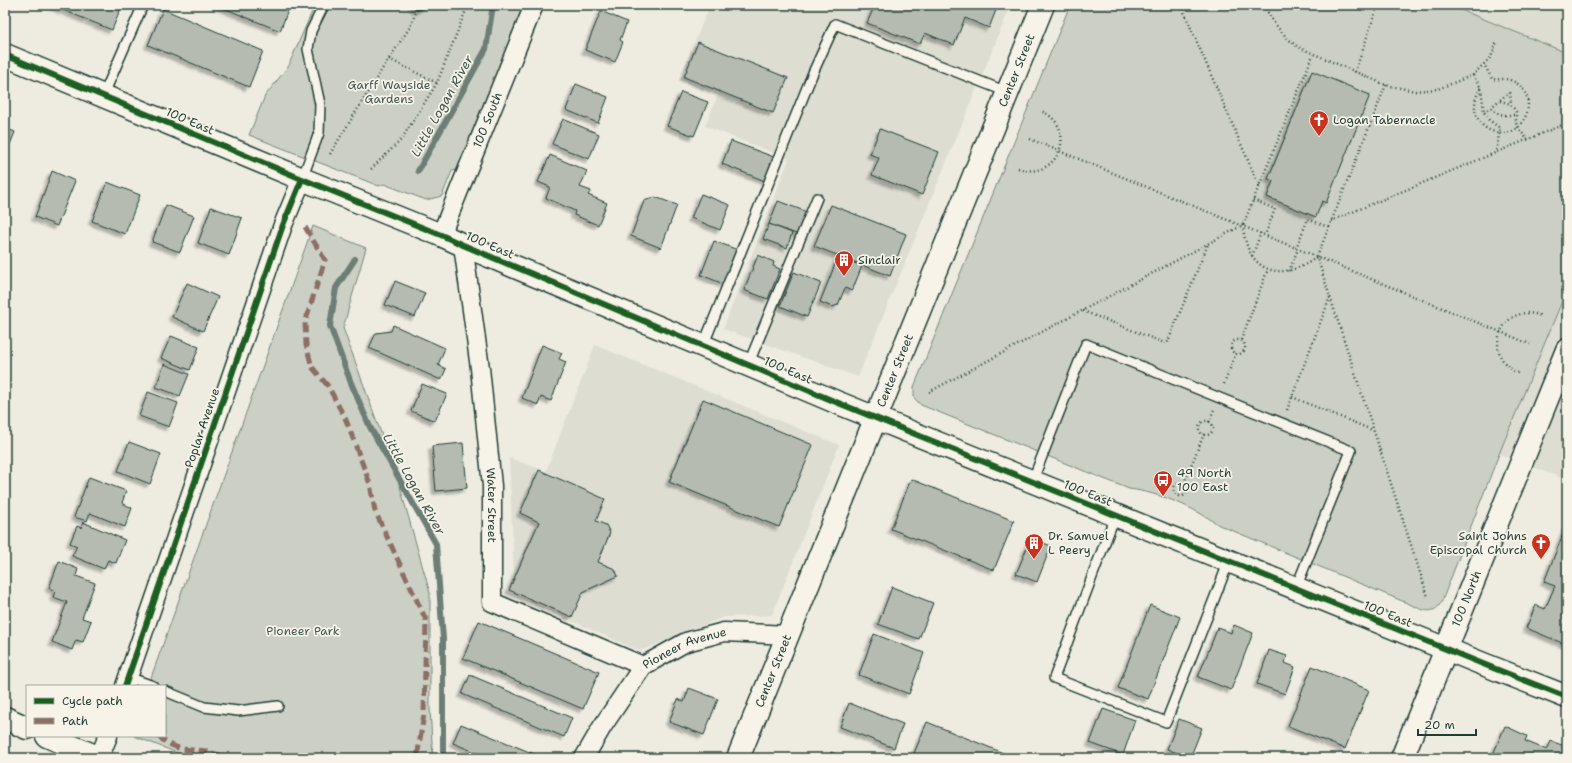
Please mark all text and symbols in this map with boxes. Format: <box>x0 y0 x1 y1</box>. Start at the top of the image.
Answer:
street label: Center Street <box>995 31 1039 109</box>
water label: Little Logan River <box>407 51 477 160</box>
park label: Garff Wayside Gardens <box>347 77 431 107</box>
street label: 100 South <box>469 90 506 150</box>
street label: 100 East <box>163 104 217 138</box>
church icon: Logan Tabernacle <box>1308 109 1330 137</box>
place label: Logan Tabernacle <box>1333 112 1436 128</box>
street label: 100 East <box>463 228 517 262</box>
building icon: Sinclair <box>833 249 855 277</box>
place label: Sinclair <box>858 252 901 268</box>
street label: Center Street <box>873 332 917 410</box>
street label: 100 East <box>761 353 815 387</box>
street label: Poplar Avenue <box>181 386 223 470</box>
water label: Little Logan River <box>379 430 449 539</box>
place label: 49 North 100 East <box>1177 465 1231 495</box>
street label: Water Street <box>482 467 500 543</box>
bus stop icon: 49 North 100 East <box>1152 469 1174 497</box>
street label: 100 East <box>1061 476 1115 510</box>
place label: Dr. Samuel L Peery <box>1048 528 1109 558</box>
place label: Saint Johns Episcopal Church <box>1430 528 1527 558</box>
building icon: Dr. Samuel L Peery <box>1023 532 1045 560</box>
church icon: Saint Johns Episcopal Church <box>1530 532 1552 560</box>
street label: 100 North <box>1448 568 1485 629</box>
street label: 100 East <box>1361 597 1415 631</box>
park label: Pioneer Park <box>266 623 340 639</box>
street label: Pioneer Avenue <box>640 624 728 673</box>
street label: Center Street <box>751 632 795 710</box>
legend <box>26 685 166 737</box>
text: Cycle path <box>62 693 123 709</box>
scale bar <box>1418 711 1476 737</box>
text: Path <box>62 713 88 729</box>
text: 20 m <box>1424 717 1455 733</box>

